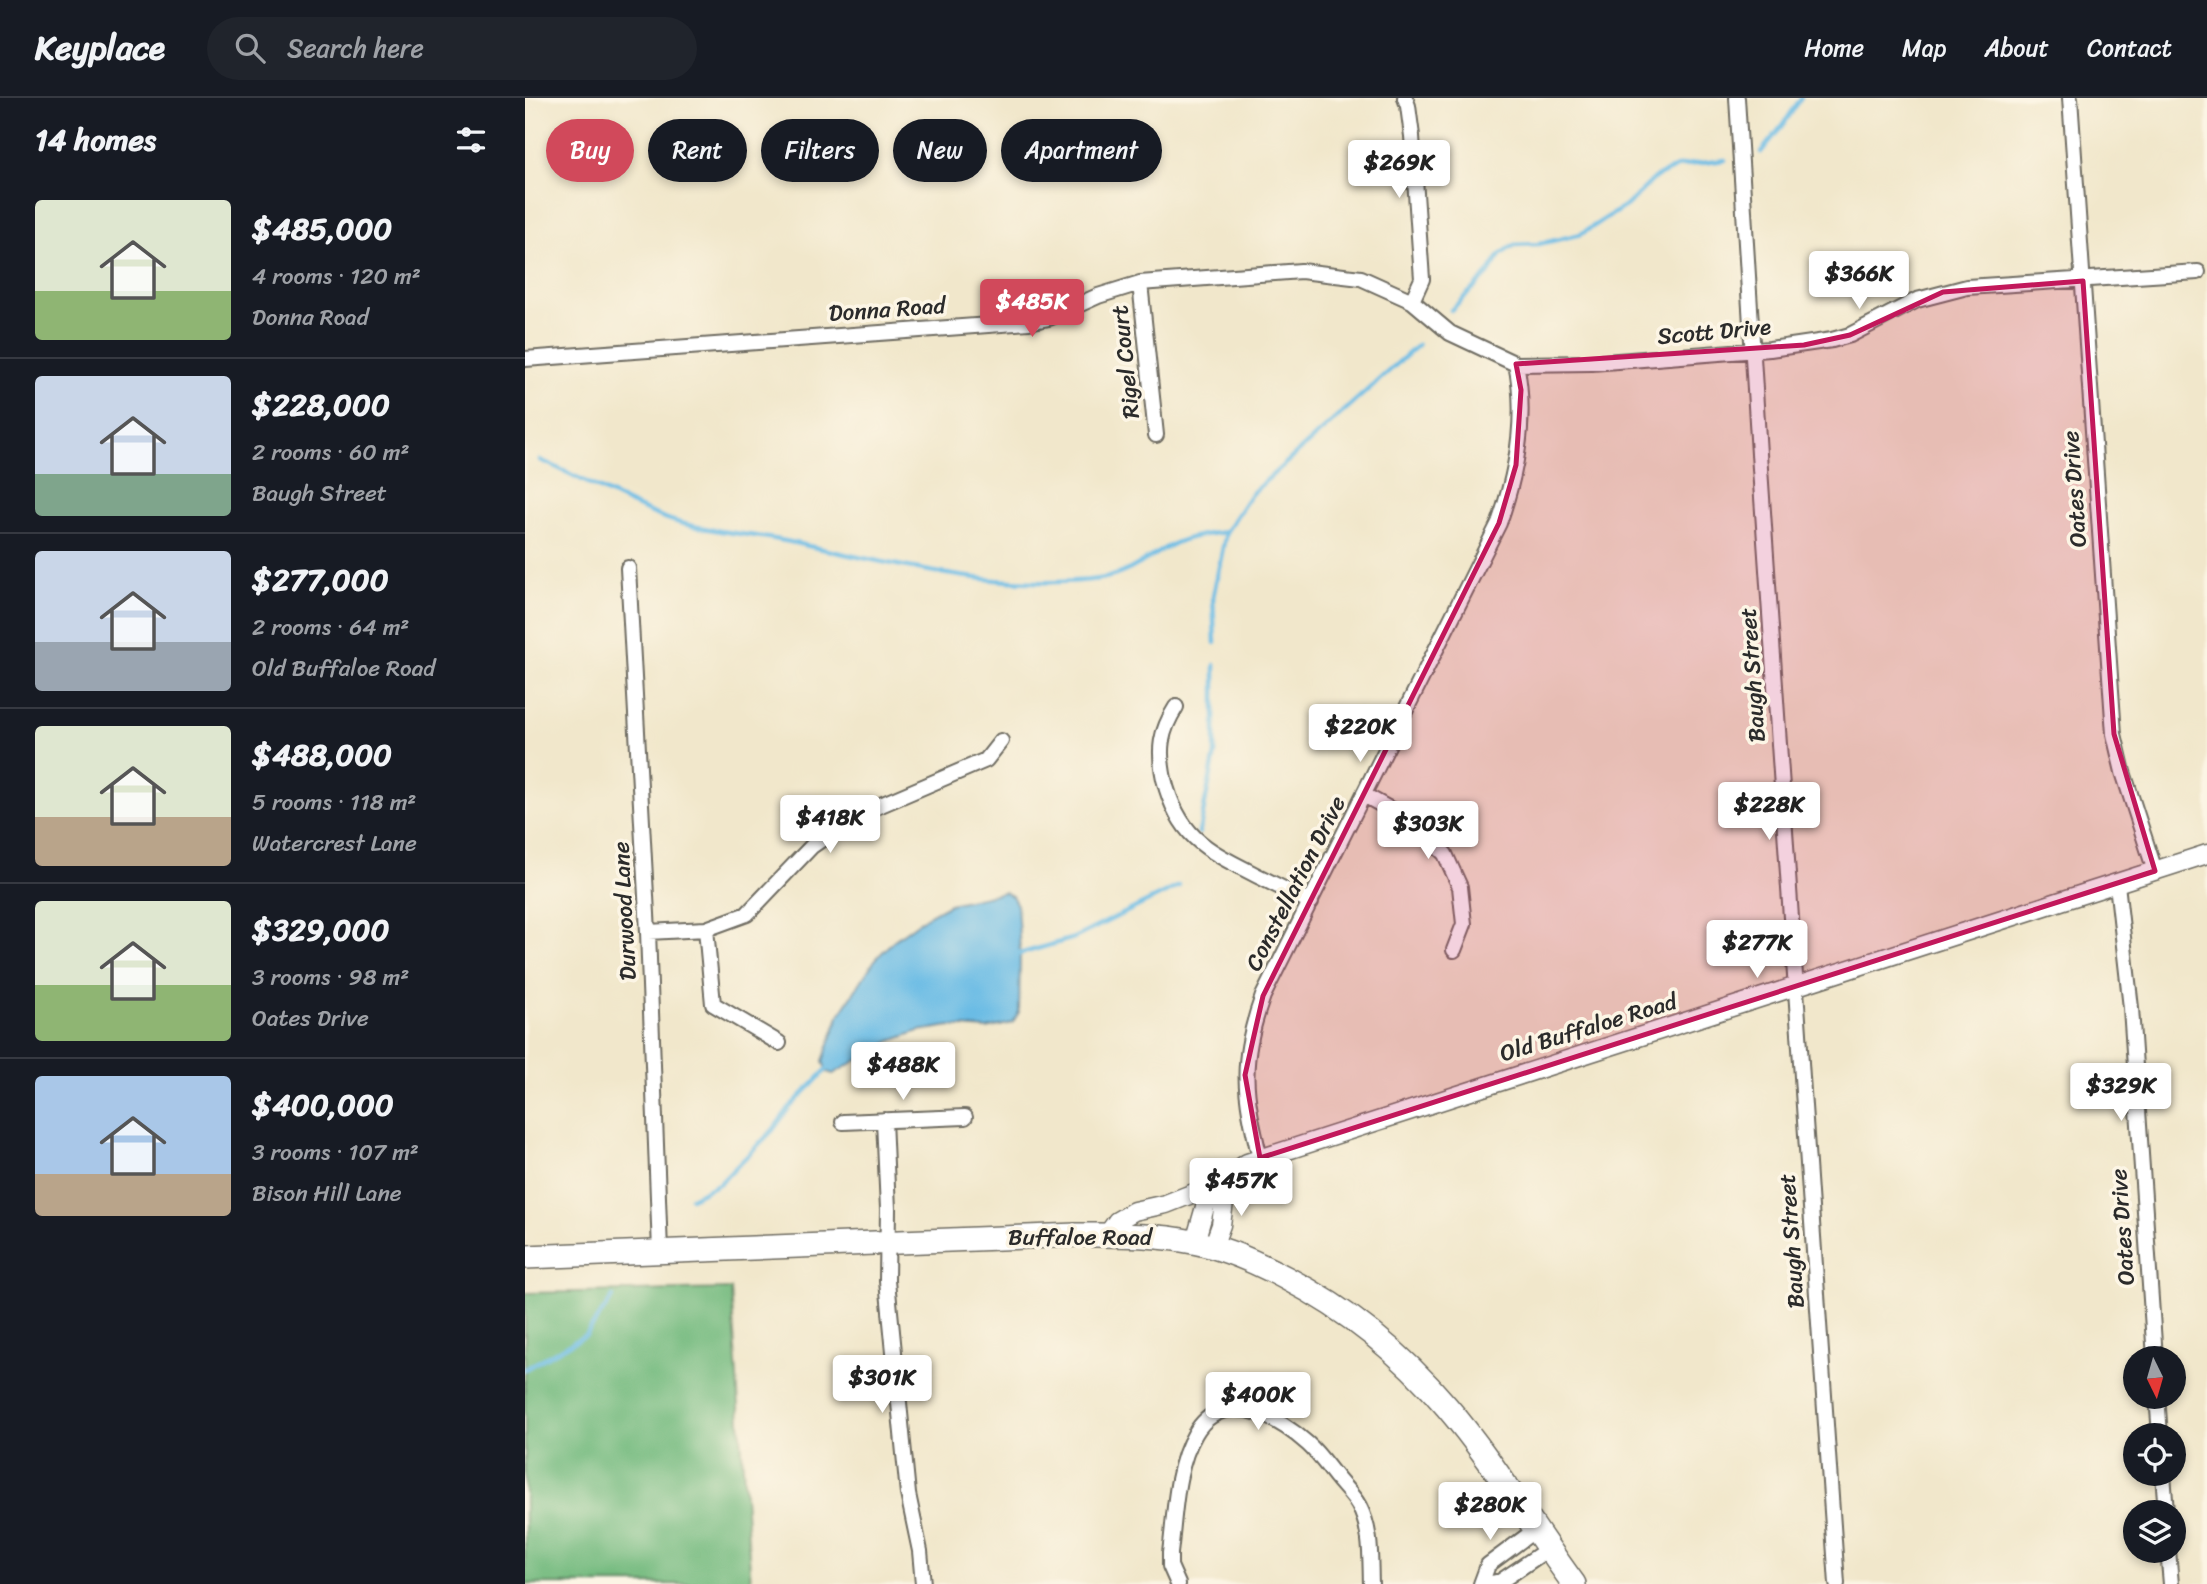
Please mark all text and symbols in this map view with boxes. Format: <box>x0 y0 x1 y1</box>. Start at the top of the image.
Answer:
search box <box>207 17 697 80</box>
text: Keyplace <box>35 19 165 77</box>
text: Search here <box>287 25 424 71</box>
text: Home <box>1804 27 1864 69</box>
text: Map <box>1902 27 1946 69</box>
text: About <box>1984 27 2049 69</box>
text: Contact <box>2087 27 2172 69</box>
icon: search <box>231 29 269 67</box>
text: 14 homes <box>35 113 156 167</box>
chip: Buy <box>546 119 634 182</box>
chip: Rent <box>648 119 747 182</box>
chip: Filters <box>761 119 879 182</box>
chip: New <box>893 119 987 182</box>
chip: Apartment <box>1001 119 1162 182</box>
icon: filters <box>452 121 490 159</box>
pin: $269K <box>1350 140 1448 200</box>
text: $269K <box>1364 142 1434 183</box>
text: $485,000 <box>252 202 392 256</box>
icon: home <box>91 228 175 312</box>
pin: $366K <box>1810 252 1908 311</box>
text: $366K <box>1825 253 1893 294</box>
text: 4 rooms · 120 m² <box>252 256 421 297</box>
pin: $485K <box>983 280 1081 339</box>
text: $485K <box>996 281 1068 322</box>
street label: Donna Road <box>827 285 949 334</box>
text: Donna Road <box>252 297 369 338</box>
street label: Rigel Court <box>1099 303 1152 421</box>
street label: Scott Drive <box>1656 306 1773 357</box>
text: $228,000 <box>252 378 390 432</box>
icon: home <box>91 404 175 488</box>
street label: Oates Drive <box>2050 429 2099 549</box>
text: 2 rooms · 60 m² <box>252 432 410 473</box>
text: Baugh Street <box>252 473 387 514</box>
text: $277,000 <box>252 553 389 607</box>
icon: home <box>91 579 175 663</box>
street label: Baugh Street <box>1727 606 1778 744</box>
text: 2 rooms · 64 m² <box>252 607 409 648</box>
text: Old Buffaloe Road <box>252 648 435 689</box>
pin: $220K <box>1311 704 1409 764</box>
text: $220K <box>1325 706 1395 747</box>
text: $488,000 <box>252 728 392 782</box>
icon: home <box>91 754 175 838</box>
text: 5 rooms · 118 m² <box>252 782 416 823</box>
pin: $228K <box>1720 782 1818 842</box>
text: $228K <box>1734 784 1804 825</box>
street label: Constellation Drive <box>1233 788 1357 978</box>
pin: $418K <box>781 796 879 855</box>
text: $418K <box>796 797 864 838</box>
pin: $303K <box>1379 802 1477 861</box>
text: $303K <box>1393 803 1463 844</box>
text: Watercrest Lane <box>252 823 417 864</box>
street label: Durwood Lane <box>600 840 649 981</box>
text: $329,000 <box>252 903 389 957</box>
pin: $277K <box>1708 920 1806 980</box>
text: $277K <box>1723 922 1792 963</box>
icon: home <box>91 929 175 1013</box>
text: 3 rooms · 98 m² <box>252 957 409 998</box>
street label: Old Buffaloe Road <box>1494 981 1684 1074</box>
text: Oates Drive <box>252 998 369 1039</box>
pin: $488K <box>854 1042 952 1102</box>
text: $488K <box>867 1044 939 1085</box>
pin: $329K <box>2072 1063 2170 1123</box>
text: $329K <box>2086 1065 2156 1106</box>
text: $400,000 <box>252 1078 394 1132</box>
icon: home <box>91 1104 175 1188</box>
text: 3 rooms · 107 m² <box>252 1132 419 1173</box>
pin: $457K <box>1192 1158 1290 1218</box>
text: $457K <box>1205 1160 1277 1201</box>
street label: Oates Drive <box>2098 1167 2147 1287</box>
street label: Baugh Street <box>1766 1172 1817 1310</box>
text: Bison Hill Lane <box>252 1173 402 1214</box>
street label: Buffaloe Road <box>1008 1217 1154 1258</box>
north arrow <box>2123 1346 2186 1409</box>
map controls <box>2123 1346 2186 1563</box>
pin: $301K <box>833 1356 931 1415</box>
text: $301K <box>849 1357 915 1398</box>
pin: $400K <box>1209 1372 1307 1432</box>
text: $400K <box>1222 1374 1294 1415</box>
button: locate <box>2123 1423 2186 1486</box>
pin: $280K <box>1441 1482 1539 1542</box>
text: $280K <box>1454 1484 1526 1525</box>
button: layers <box>2123 1500 2186 1563</box>

